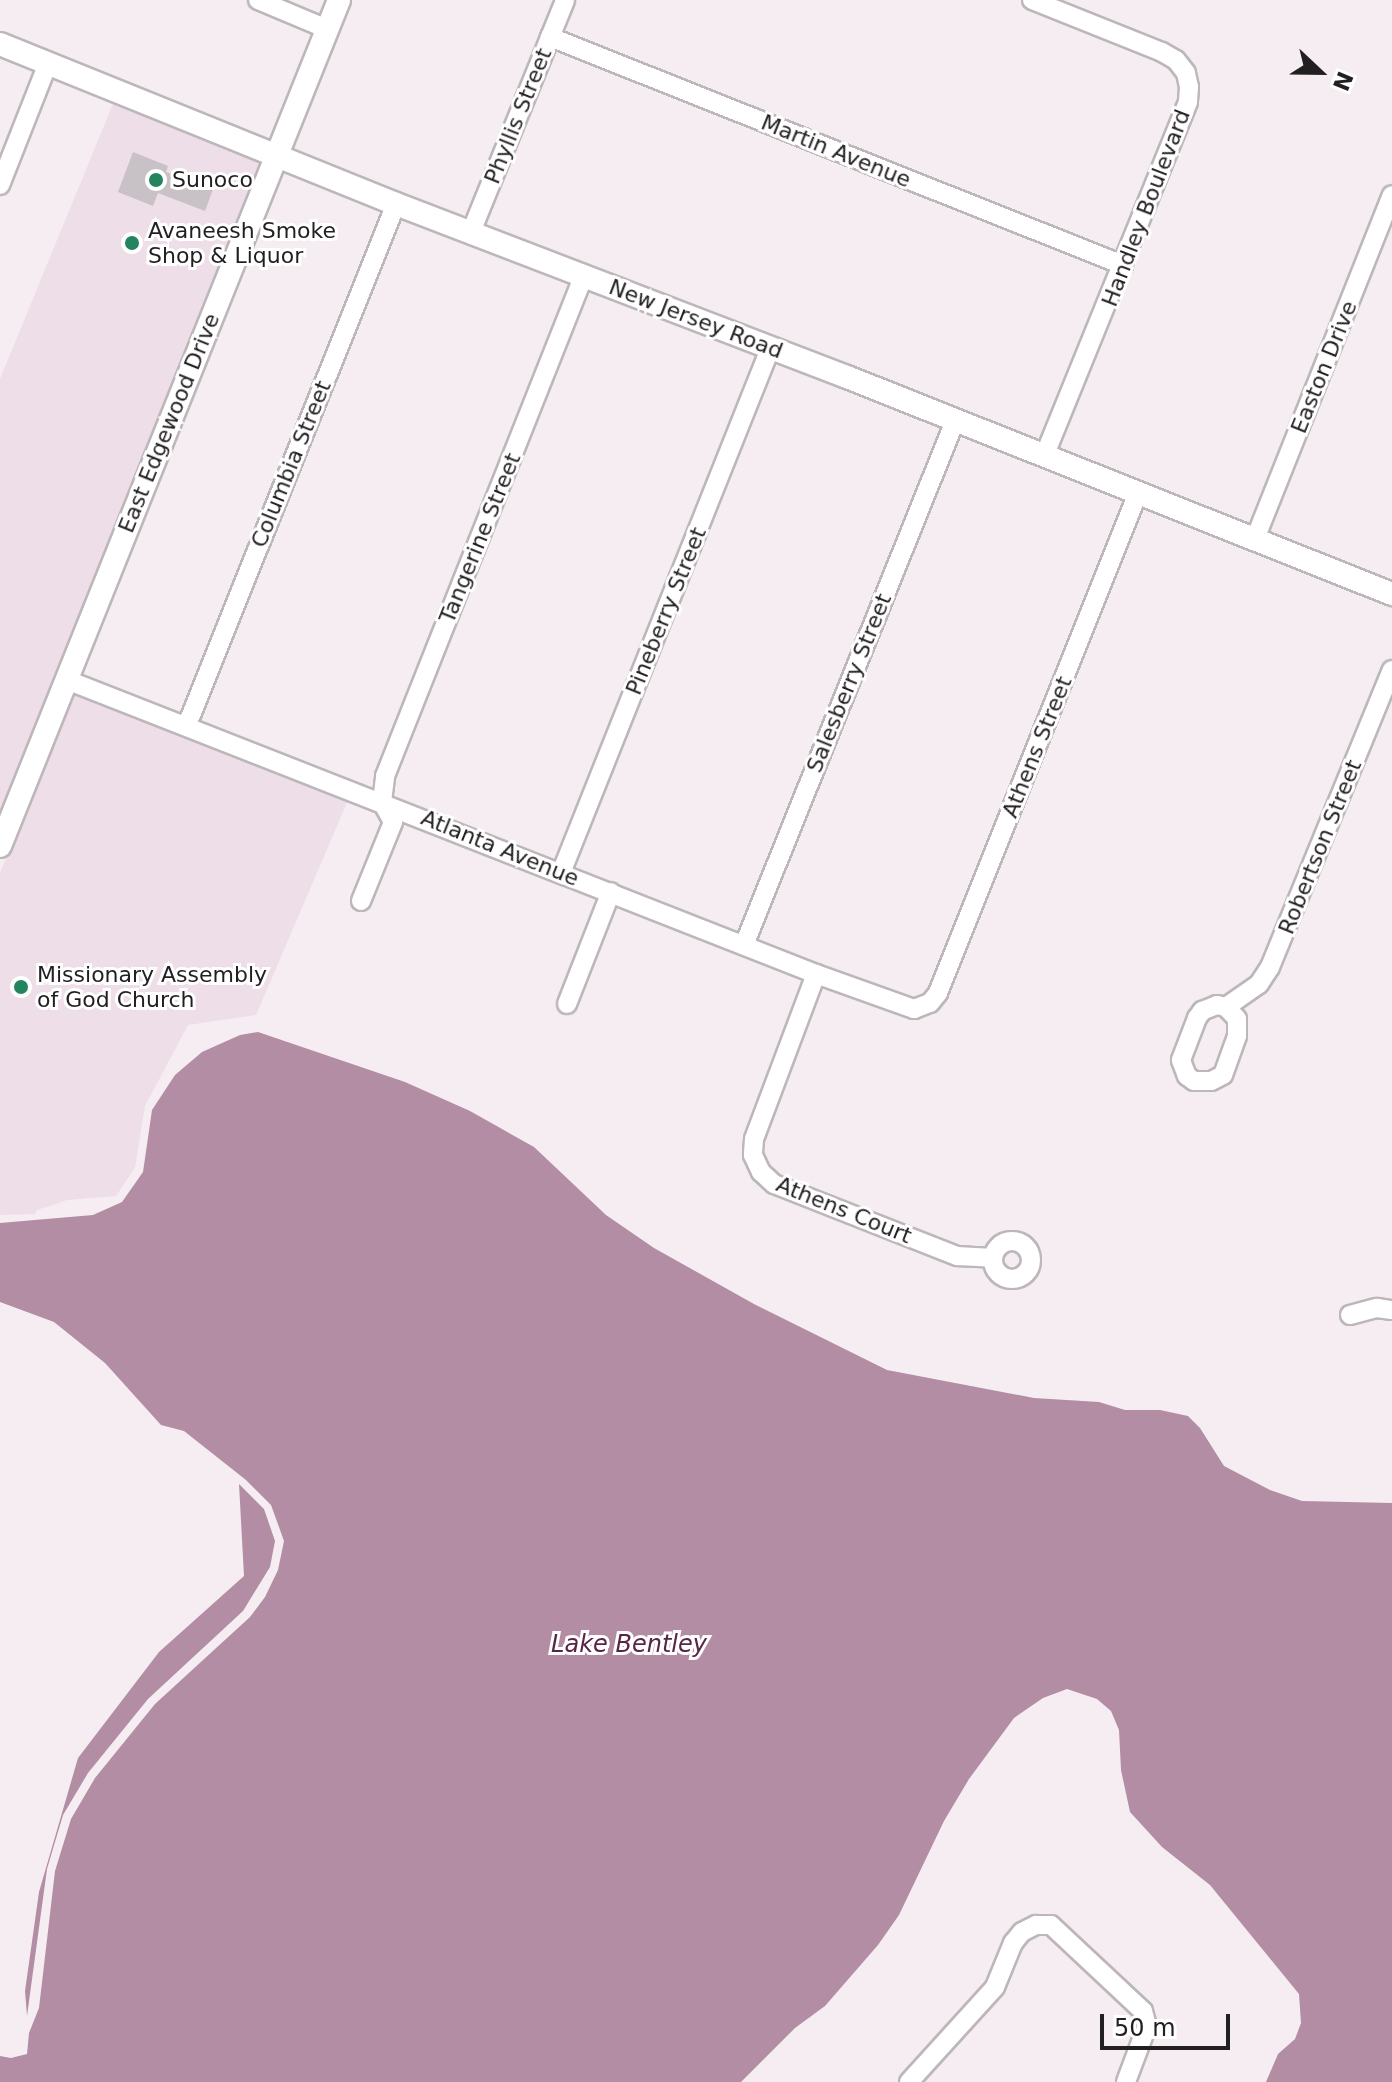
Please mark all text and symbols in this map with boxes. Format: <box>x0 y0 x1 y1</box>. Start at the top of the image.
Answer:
north arrow <box>1280 32 1360 112</box>
street label: Phyllis Street <box>479 44 557 188</box>
text: N <box>1328 68 1358 94</box>
street label: Handley Boulevard <box>1096 106 1196 310</box>
street label: Martin Avenue <box>757 109 915 193</box>
place label: Sunoco <box>172 167 253 193</box>
marker: Sunoco <box>147 171 165 189</box>
place label: Avaneesh Smoke Shop & Liquor <box>148 217 336 268</box>
marker: Avaneesh Smoke Shop & Liquor <box>123 234 141 252</box>
street label: New Jersey Road <box>605 274 787 364</box>
street label: Easton Drive <box>1285 297 1363 437</box>
street label: East Edgewood Drive <box>113 309 225 537</box>
street label: Columbia Street <box>245 377 337 551</box>
street label: Tangerine Street <box>434 449 526 627</box>
street label: Pineberry Street <box>620 523 712 699</box>
street label: Salesberry Street <box>801 590 897 776</box>
street label: Athens Street <box>997 673 1077 821</box>
street label: Robertson Street <box>1273 756 1367 938</box>
street label: Atlanta Avenue <box>417 804 583 892</box>
place label: Missionary Assembly of God Church <box>37 961 267 1012</box>
marker: Missionary Assembly of God Church <box>12 978 30 996</box>
street label: Athens Court <box>772 1171 916 1249</box>
water label: Lake Bentley <box>551 1631 707 1659</box>
scale bar <box>1104 1998 1234 2048</box>
text: 50 m <box>1114 2014 1176 2042</box>

